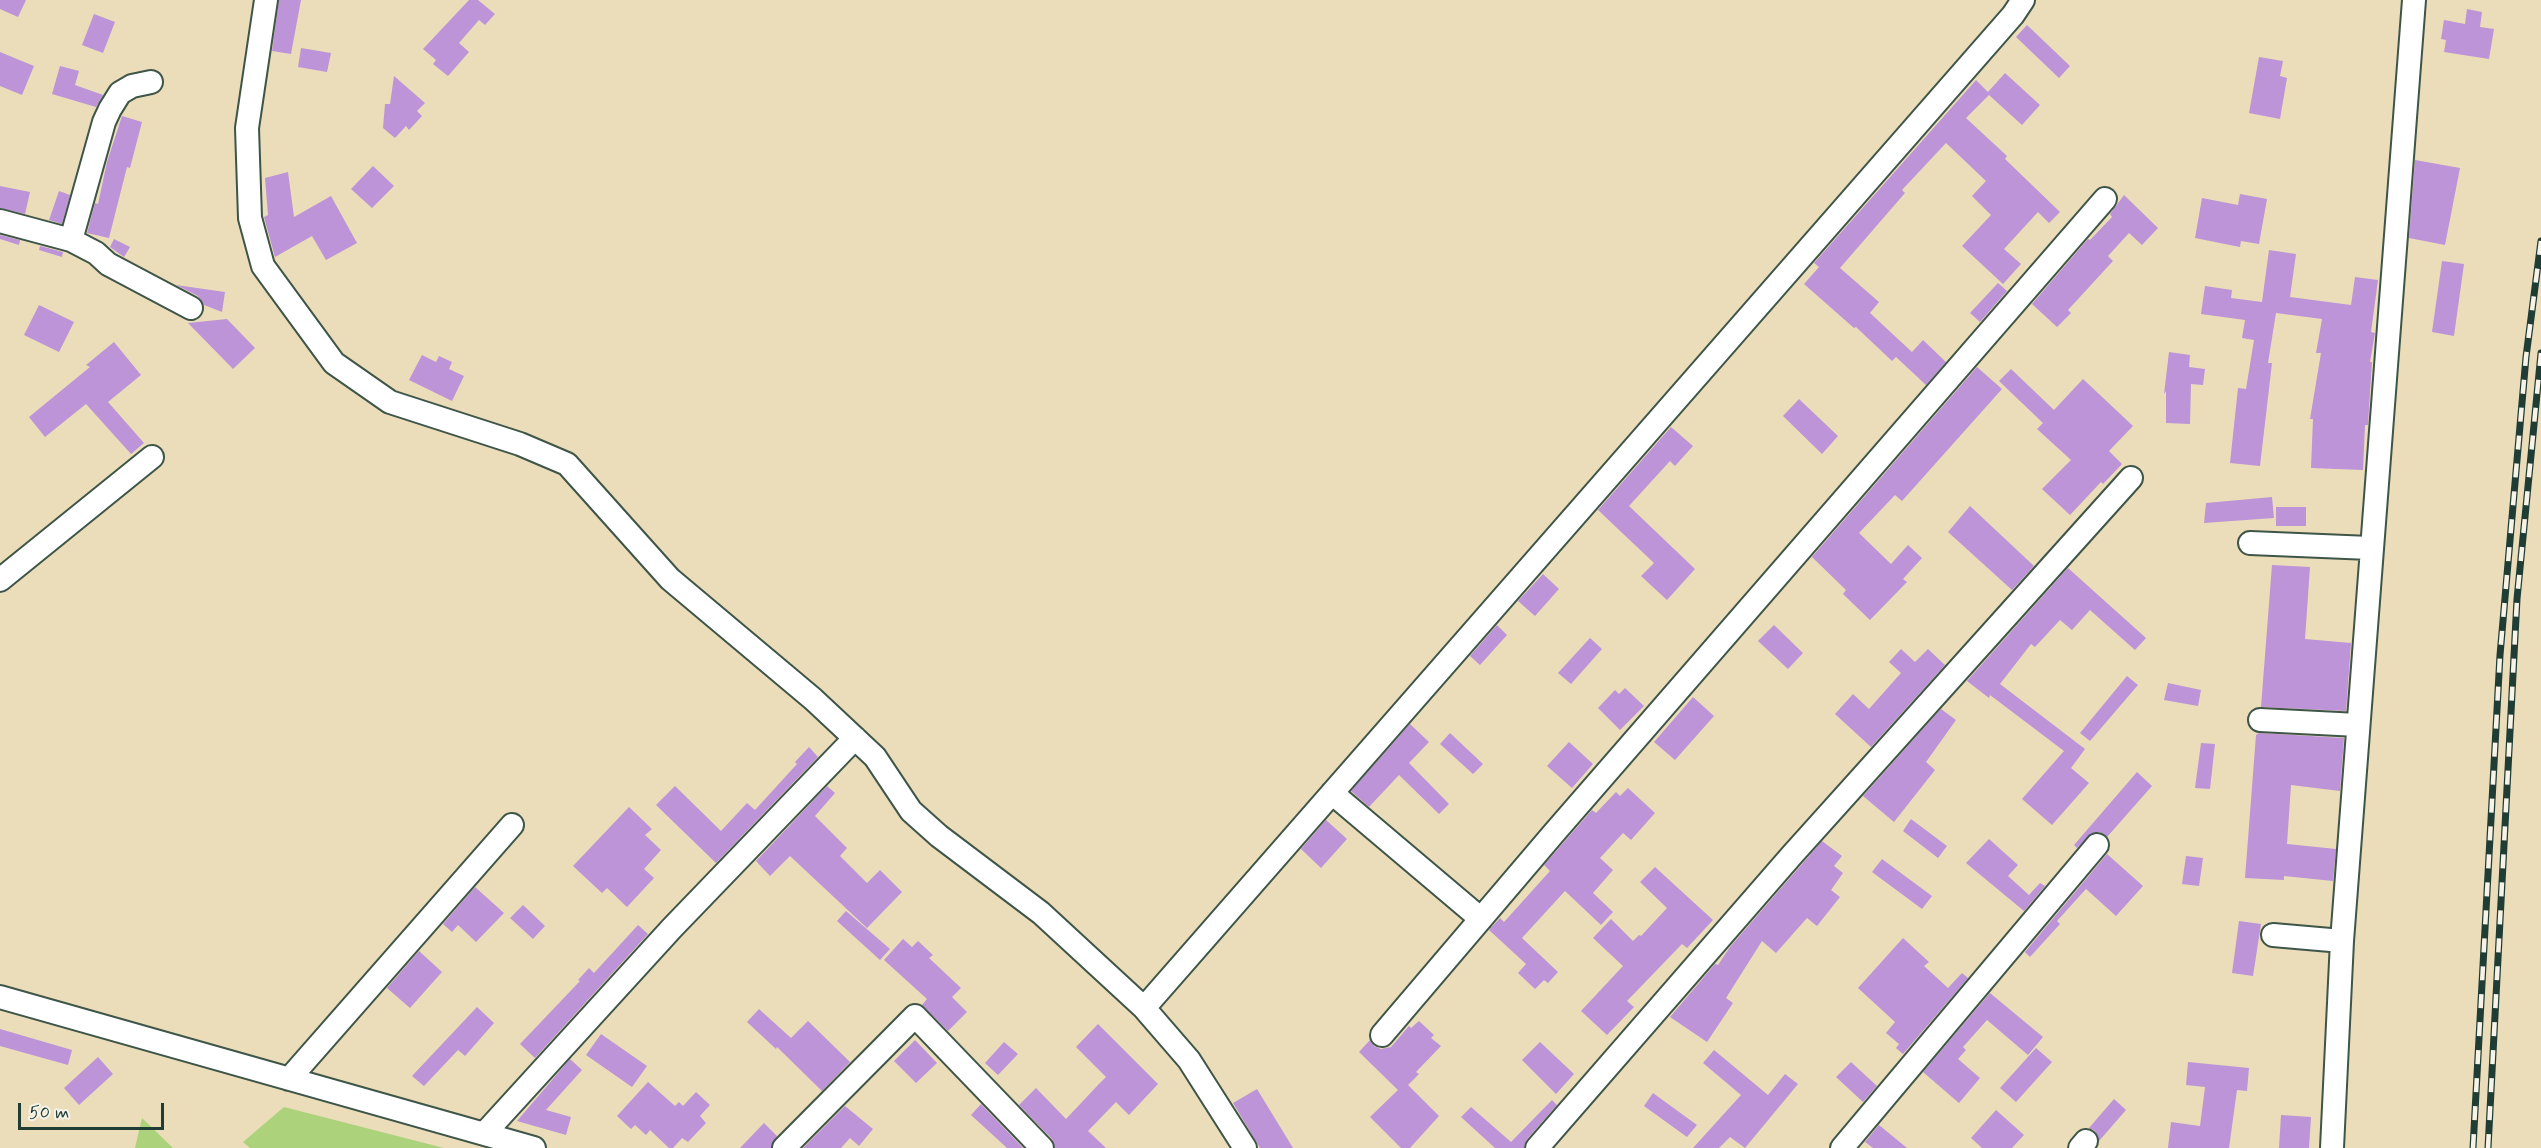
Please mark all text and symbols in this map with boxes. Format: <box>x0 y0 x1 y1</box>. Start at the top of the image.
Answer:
scale bar <box>21 1091 166 1129</box>
text: 50 m <box>29 1101 69 1125</box>

